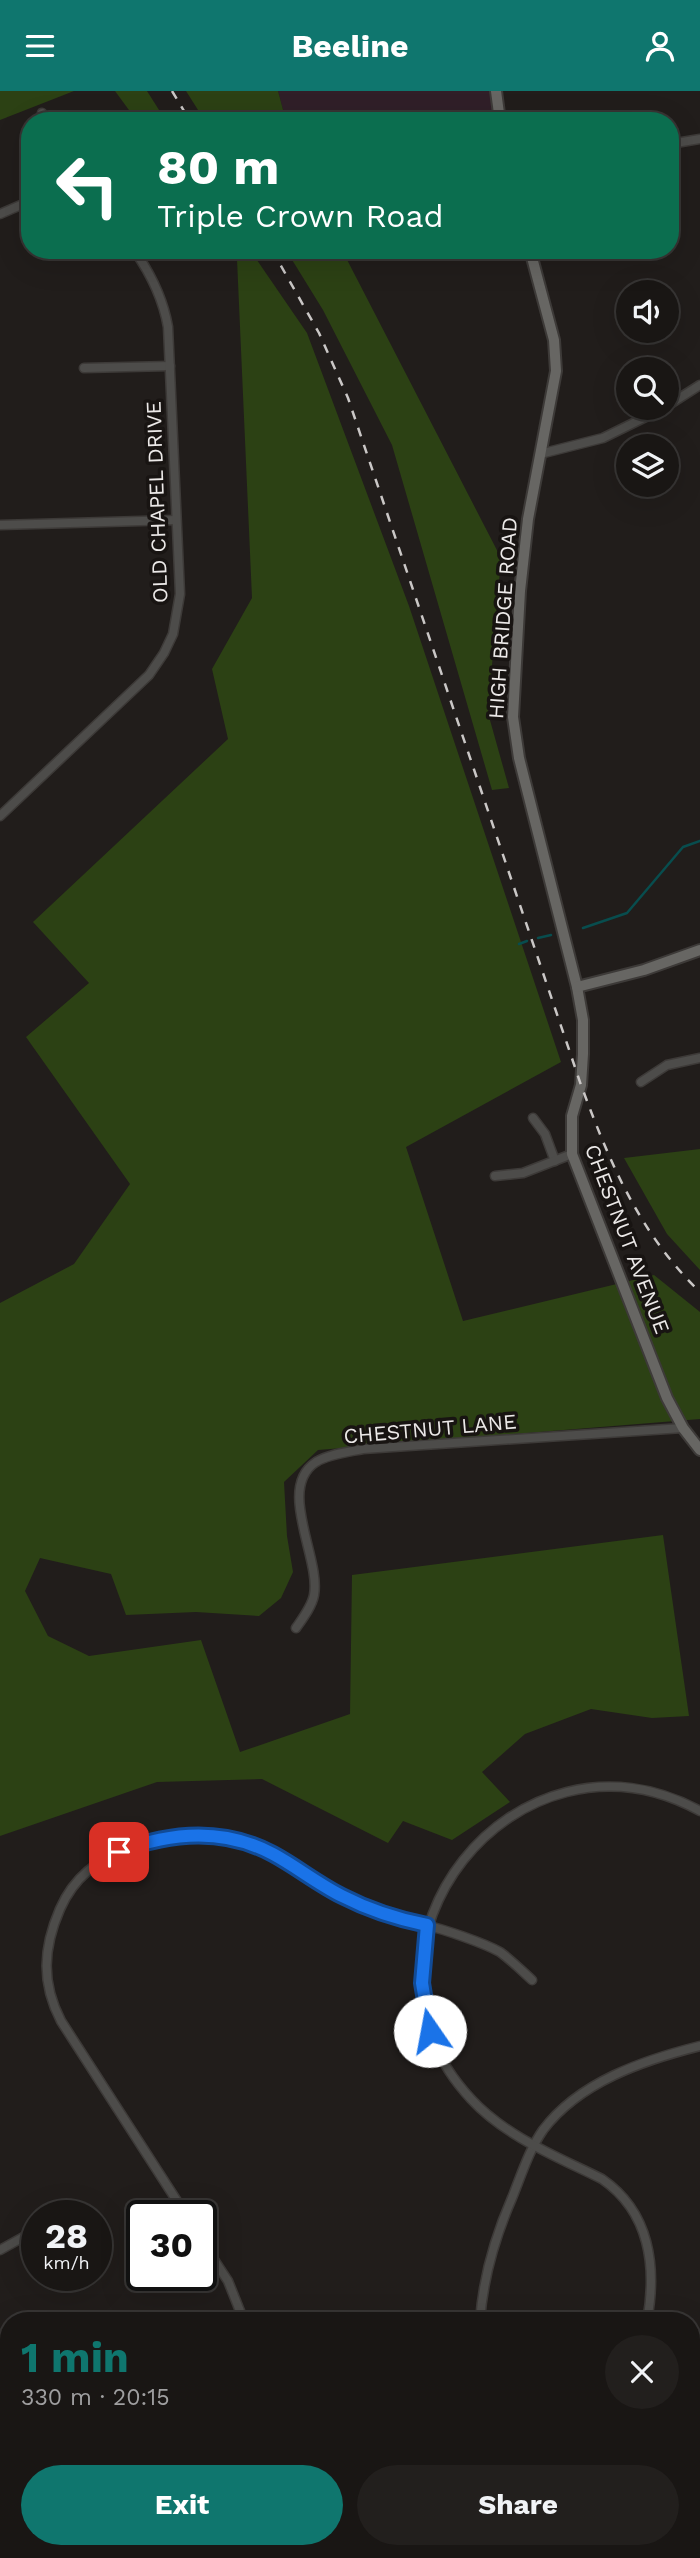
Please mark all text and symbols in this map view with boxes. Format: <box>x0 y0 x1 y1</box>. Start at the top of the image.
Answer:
icon: menu <box>21 27 59 65</box>
text: Beeline <box>291 27 409 65</box>
icon: person <box>641 27 679 65</box>
text: 80 m <box>157 138 279 196</box>
icon: left <box>42 140 133 231</box>
text: Triple Crown Road <box>157 197 444 235</box>
map controls <box>616 280 679 497</box>
button: sound <box>616 280 679 343</box>
button: search <box>616 357 679 420</box>
street label: OLD CHAPEL DRIVE <box>140 401 173 603</box>
button: layers <box>616 434 679 497</box>
street label: HIGH BRIDGE ROAD <box>483 516 522 720</box>
street label: CHESTNUT AVENUE <box>580 1141 675 1337</box>
street label: CHESTNUT LANE <box>342 1408 517 1449</box>
pin <box>89 1822 149 1882</box>
icon: arrive <box>100 1833 138 1871</box>
position arrow <box>393 1994 467 2068</box>
speed limit sign: 30 <box>126 2200 217 2291</box>
text: 28 <box>45 2215 88 2257</box>
text: km/h <box>43 2252 90 2273</box>
text: 1 min <box>21 2333 129 2382</box>
button: close <box>605 2335 679 2409</box>
text: 330 m · 20:15 <box>21 2384 170 2411</box>
button: Exit <box>21 2465 343 2545</box>
button: Share <box>357 2465 679 2545</box>

